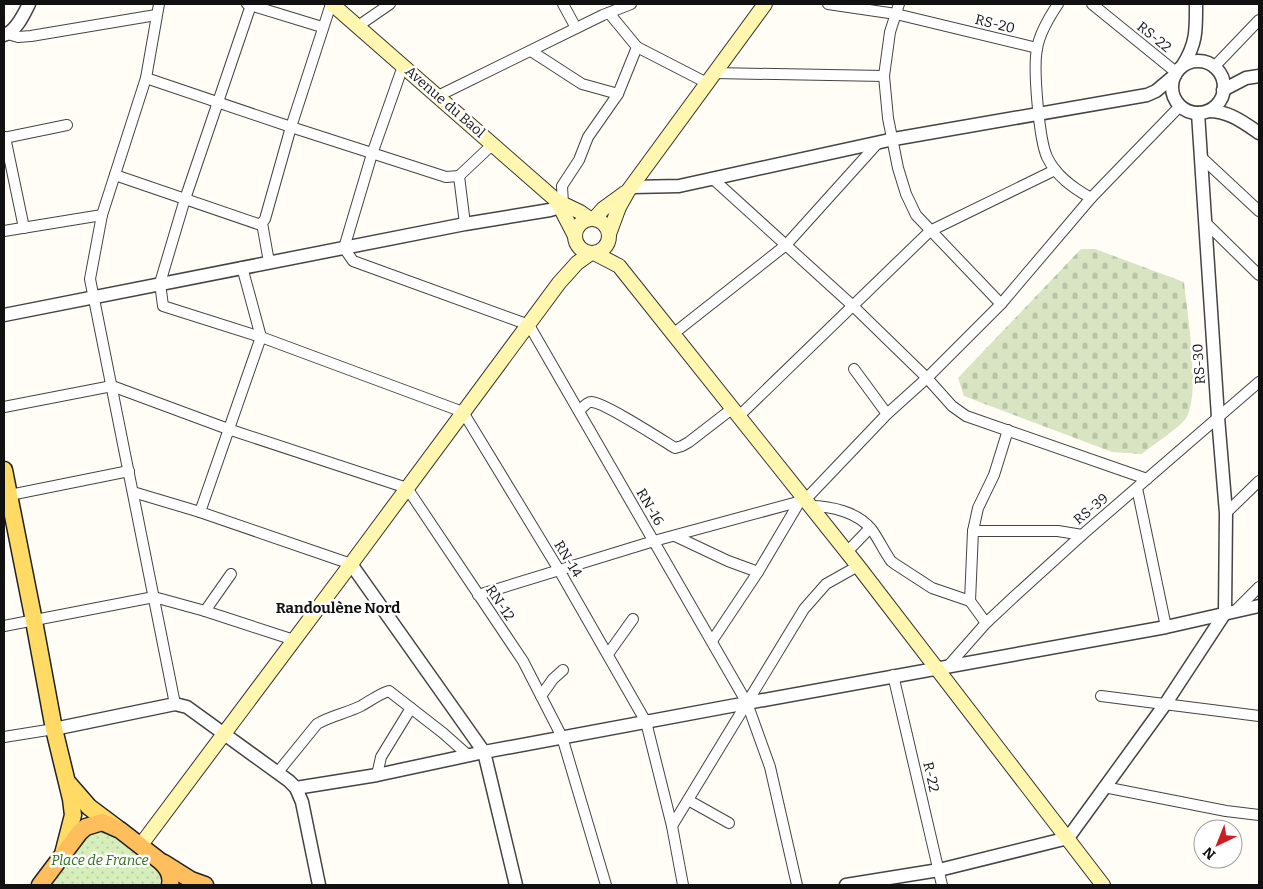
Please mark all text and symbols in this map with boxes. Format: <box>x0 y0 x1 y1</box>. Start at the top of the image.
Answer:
street label: RS-20 <box>973 11 1017 37</box>
street label: RS-22 <box>1133 18 1175 56</box>
street label: Avenue du Baol <box>402 63 488 141</box>
street label: RS-30 <box>1189 343 1209 385</box>
street label: RN-16 <box>633 485 667 529</box>
street label: RS-39 <box>1070 490 1112 528</box>
street label: RN-14 <box>550 537 586 581</box>
street label: RN-12 <box>482 582 518 624</box>
district label: Randoulène Nord <box>276 599 400 617</box>
street label: R-22 <box>919 760 943 794</box>
north arrow <box>1193 819 1243 869</box>
text: N <box>1200 843 1219 863</box>
park label: Place de France <box>51 852 149 869</box>

